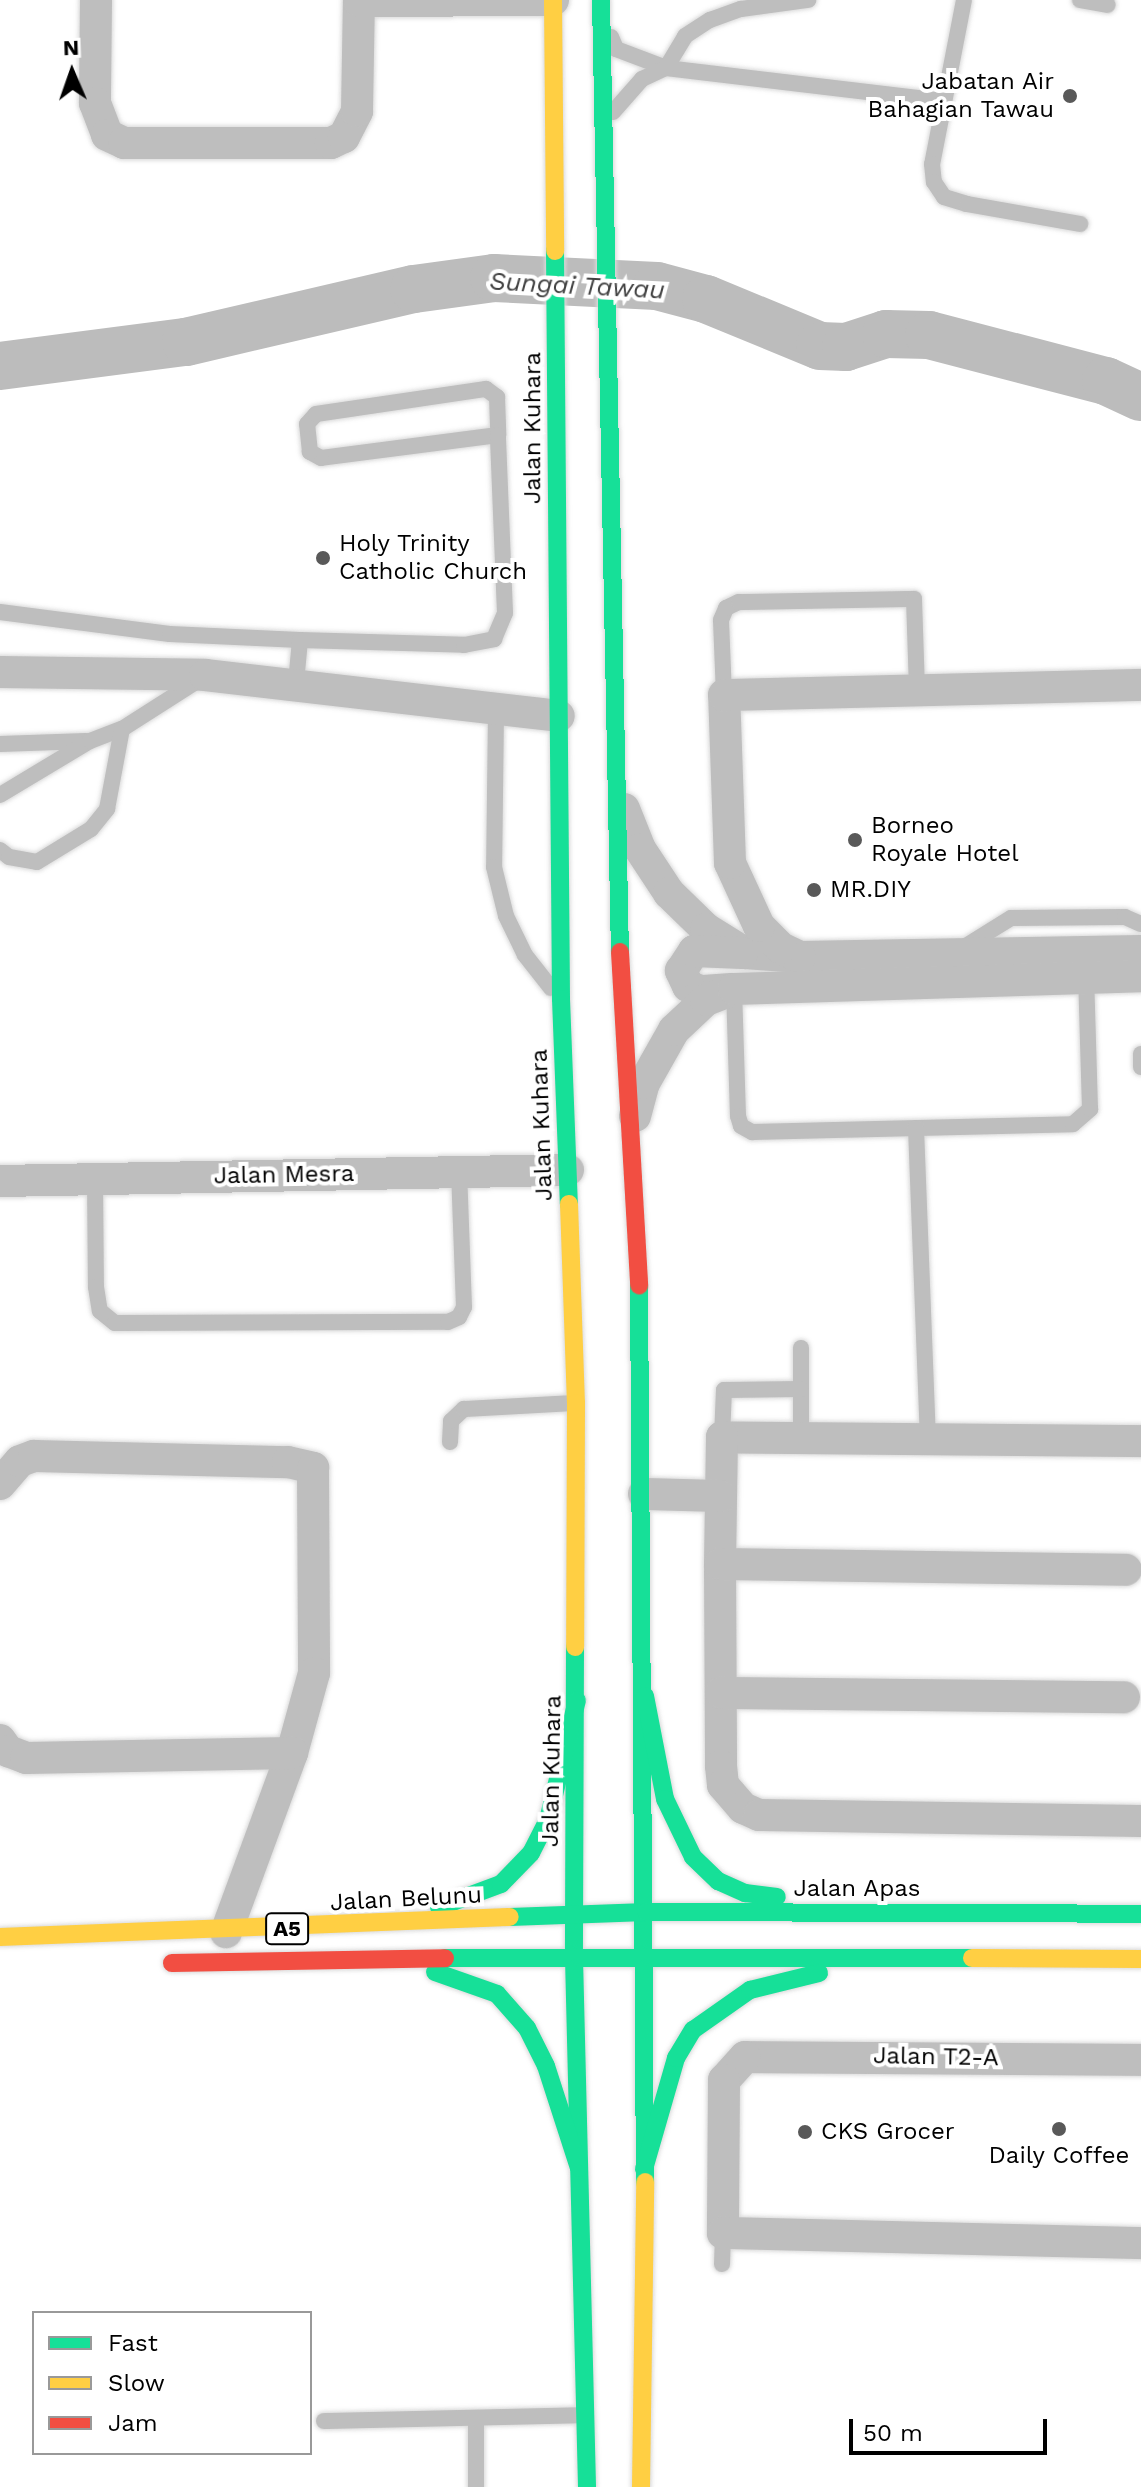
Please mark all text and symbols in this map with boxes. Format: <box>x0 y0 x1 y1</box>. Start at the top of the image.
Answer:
north arrow <box>32 32 112 112</box>
text: N <box>63 35 80 60</box>
place label: Jabatan Air Bahagian Tawau <box>867 68 1054 124</box>
marker: Jabatan Air Bahagian Tawau <box>1061 87 1079 105</box>
water label: Sungai Tawau <box>488 266 666 306</box>
street label: Jalan Kuhara <box>519 352 547 504</box>
place label: Holy Trinity Catholic Church <box>339 530 527 586</box>
marker: Holy Trinity Catholic Church <box>314 549 332 567</box>
place label: Borneo Royale Hotel <box>871 812 1018 868</box>
marker: Borneo Royale Hotel <box>846 831 864 849</box>
place label: MR.DIY <box>830 876 911 904</box>
marker: MR.DIY <box>805 881 823 899</box>
street label: Jalan Kuhara <box>525 1048 559 1202</box>
street label: Jalan Mesra <box>213 1159 355 1191</box>
street label: Jalan Kuhara <box>536 1695 568 1847</box>
street label: Jalan Apas <box>793 1875 921 1903</box>
street label: Jalan Belunu <box>329 1881 483 1917</box>
road number: A5 <box>265 1911 309 1947</box>
street label: Jalan T2-A <box>873 2042 999 2072</box>
place label: CKS Grocer <box>821 2118 955 2146</box>
marker: Daily Coffee <box>1050 2120 1068 2138</box>
marker: CKS Grocer <box>796 2123 814 2141</box>
place label: Daily Coffee <box>988 2142 1130 2170</box>
legend <box>32 2311 312 2455</box>
text: Fast <box>108 2329 158 2357</box>
text: Slow <box>108 2369 165 2397</box>
scale bar <box>853 2403 1051 2453</box>
text: Jam <box>108 2409 158 2437</box>
text: 50 m <box>863 2419 923 2447</box>

